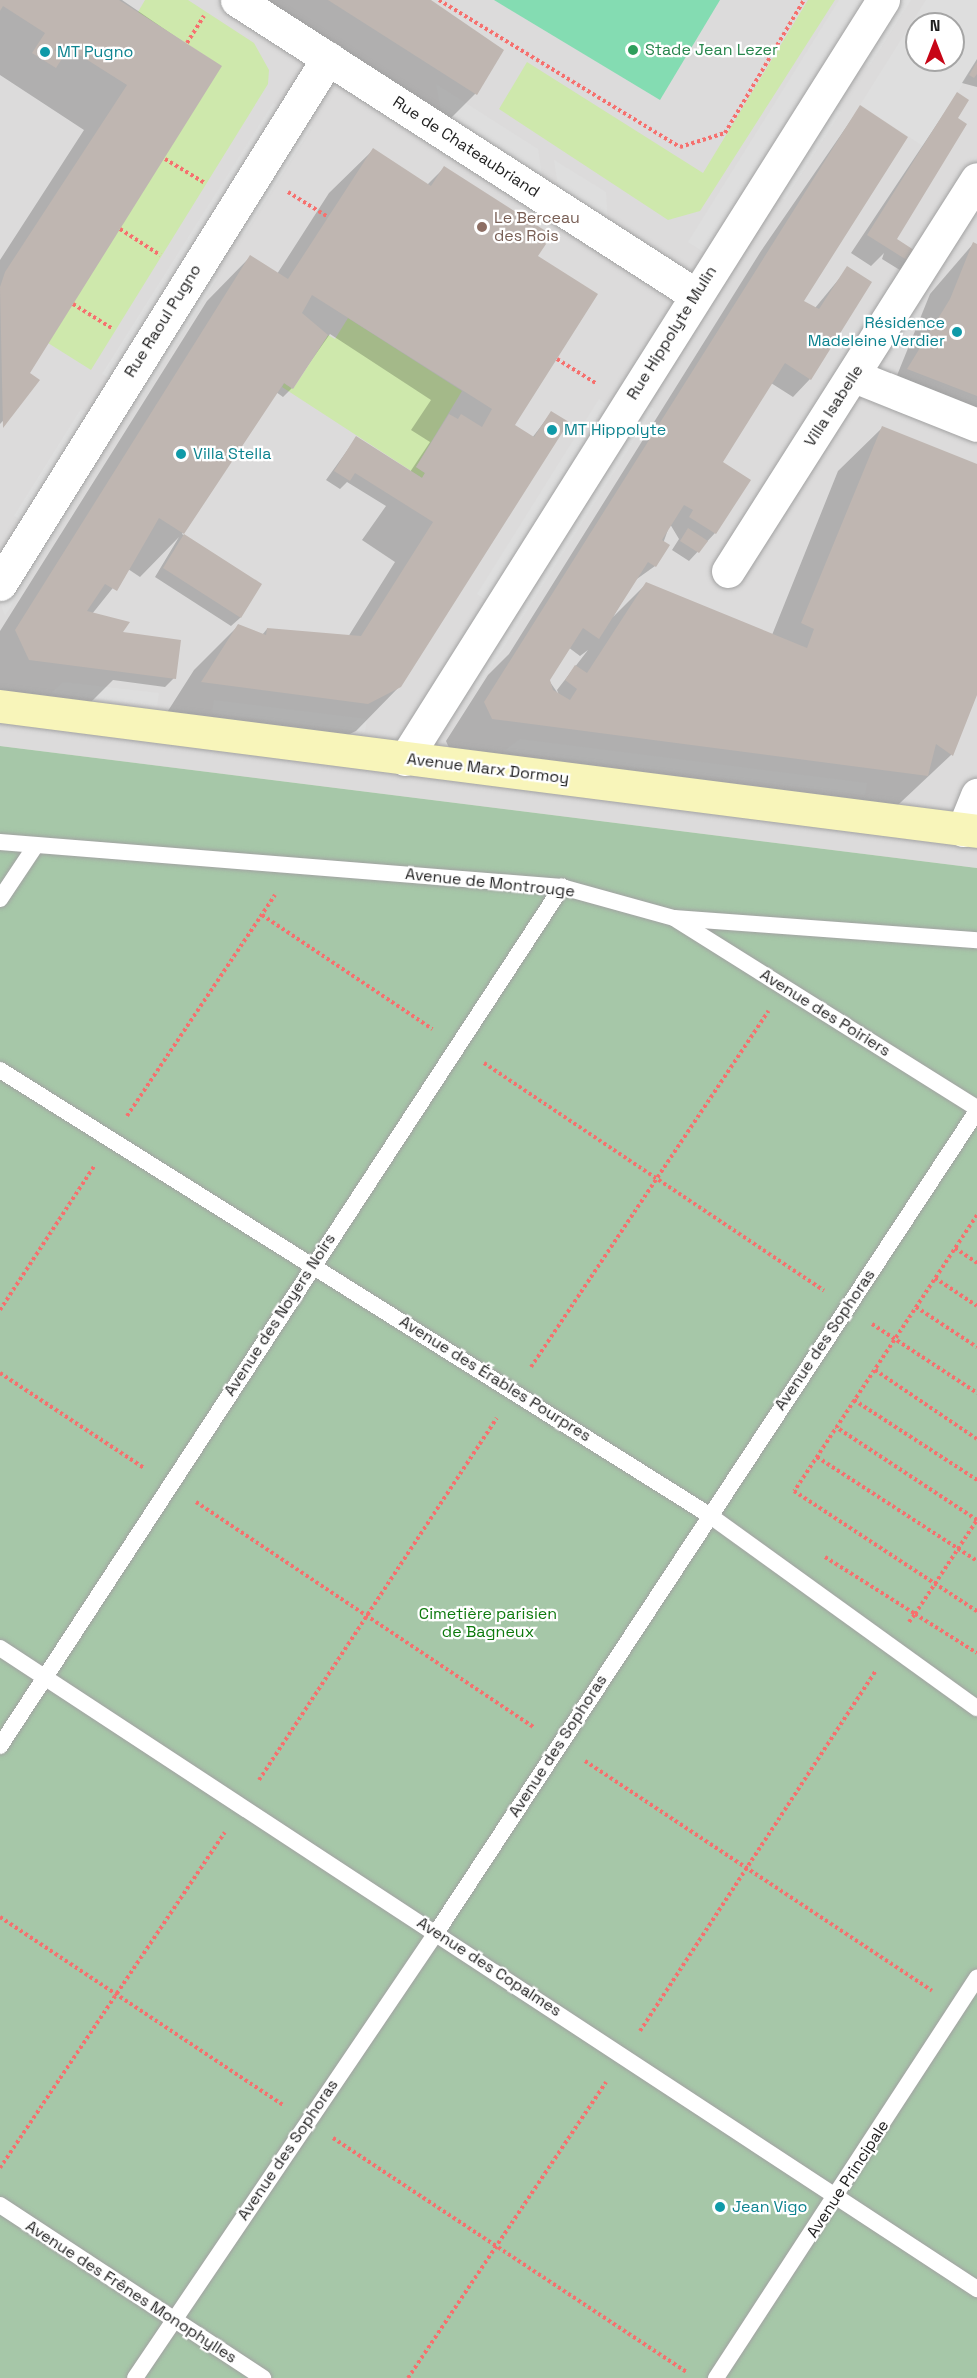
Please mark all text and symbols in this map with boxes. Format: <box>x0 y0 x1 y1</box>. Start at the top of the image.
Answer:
north arrow <box>905 12 965 72</box>
text: N <box>930 15 940 36</box>
place label: Stade Jean Lezer <box>645 40 778 60</box>
place label: MT Pugno <box>57 42 134 62</box>
marker: Stade Jean Lezer <box>626 43 640 57</box>
marker: MT Pugno <box>38 45 52 59</box>
street label: Rue de Chateaubriand <box>389 92 543 202</box>
place label: Le Berceau des Rois <box>494 208 580 246</box>
marker: Le Berceau des Rois <box>475 220 489 234</box>
street label: Rue Raoul Pugno <box>121 261 205 381</box>
street label: Rue Hippolyte Mulin <box>623 263 721 403</box>
place label: Résidence Madeleine Verdier <box>807 313 945 351</box>
marker: Résidence Madeleine Verdier <box>950 325 964 339</box>
street label: Villa Isabelle <box>800 362 868 450</box>
place label: MT Hippolyte <box>564 420 667 440</box>
marker: MT Hippolyte <box>545 423 559 437</box>
place label: Villa Stella <box>193 444 271 464</box>
marker: Villa Stella <box>174 447 188 461</box>
street label: Avenue Marx Dormoy <box>406 750 570 788</box>
street label: Avenue de Montrouge <box>404 865 576 901</box>
street label: Avenue des Poiriers <box>756 965 894 1061</box>
street label: Avenue des Noyers Noirs <box>220 1230 340 1400</box>
street label: Avenue des Sophoras <box>771 1266 879 1414</box>
street label: Avenue des Érables Pourpres <box>396 1312 594 1446</box>
park label: Cimetière parisien de Bagneux <box>419 1604 557 1642</box>
street label: Avenue des Sophoras <box>505 1671 611 1821</box>
street label: Avenue des Copalmes <box>413 1913 565 2021</box>
street label: Avenue des Sophoras <box>234 2076 342 2224</box>
street label: Avenue Principale <box>803 2117 893 2241</box>
place label: Jean Vigo <box>732 2197 808 2217</box>
marker: Jean Vigo <box>713 2200 727 2214</box>
street label: Avenue des Frênes Monophylles <box>22 2217 240 2367</box>

